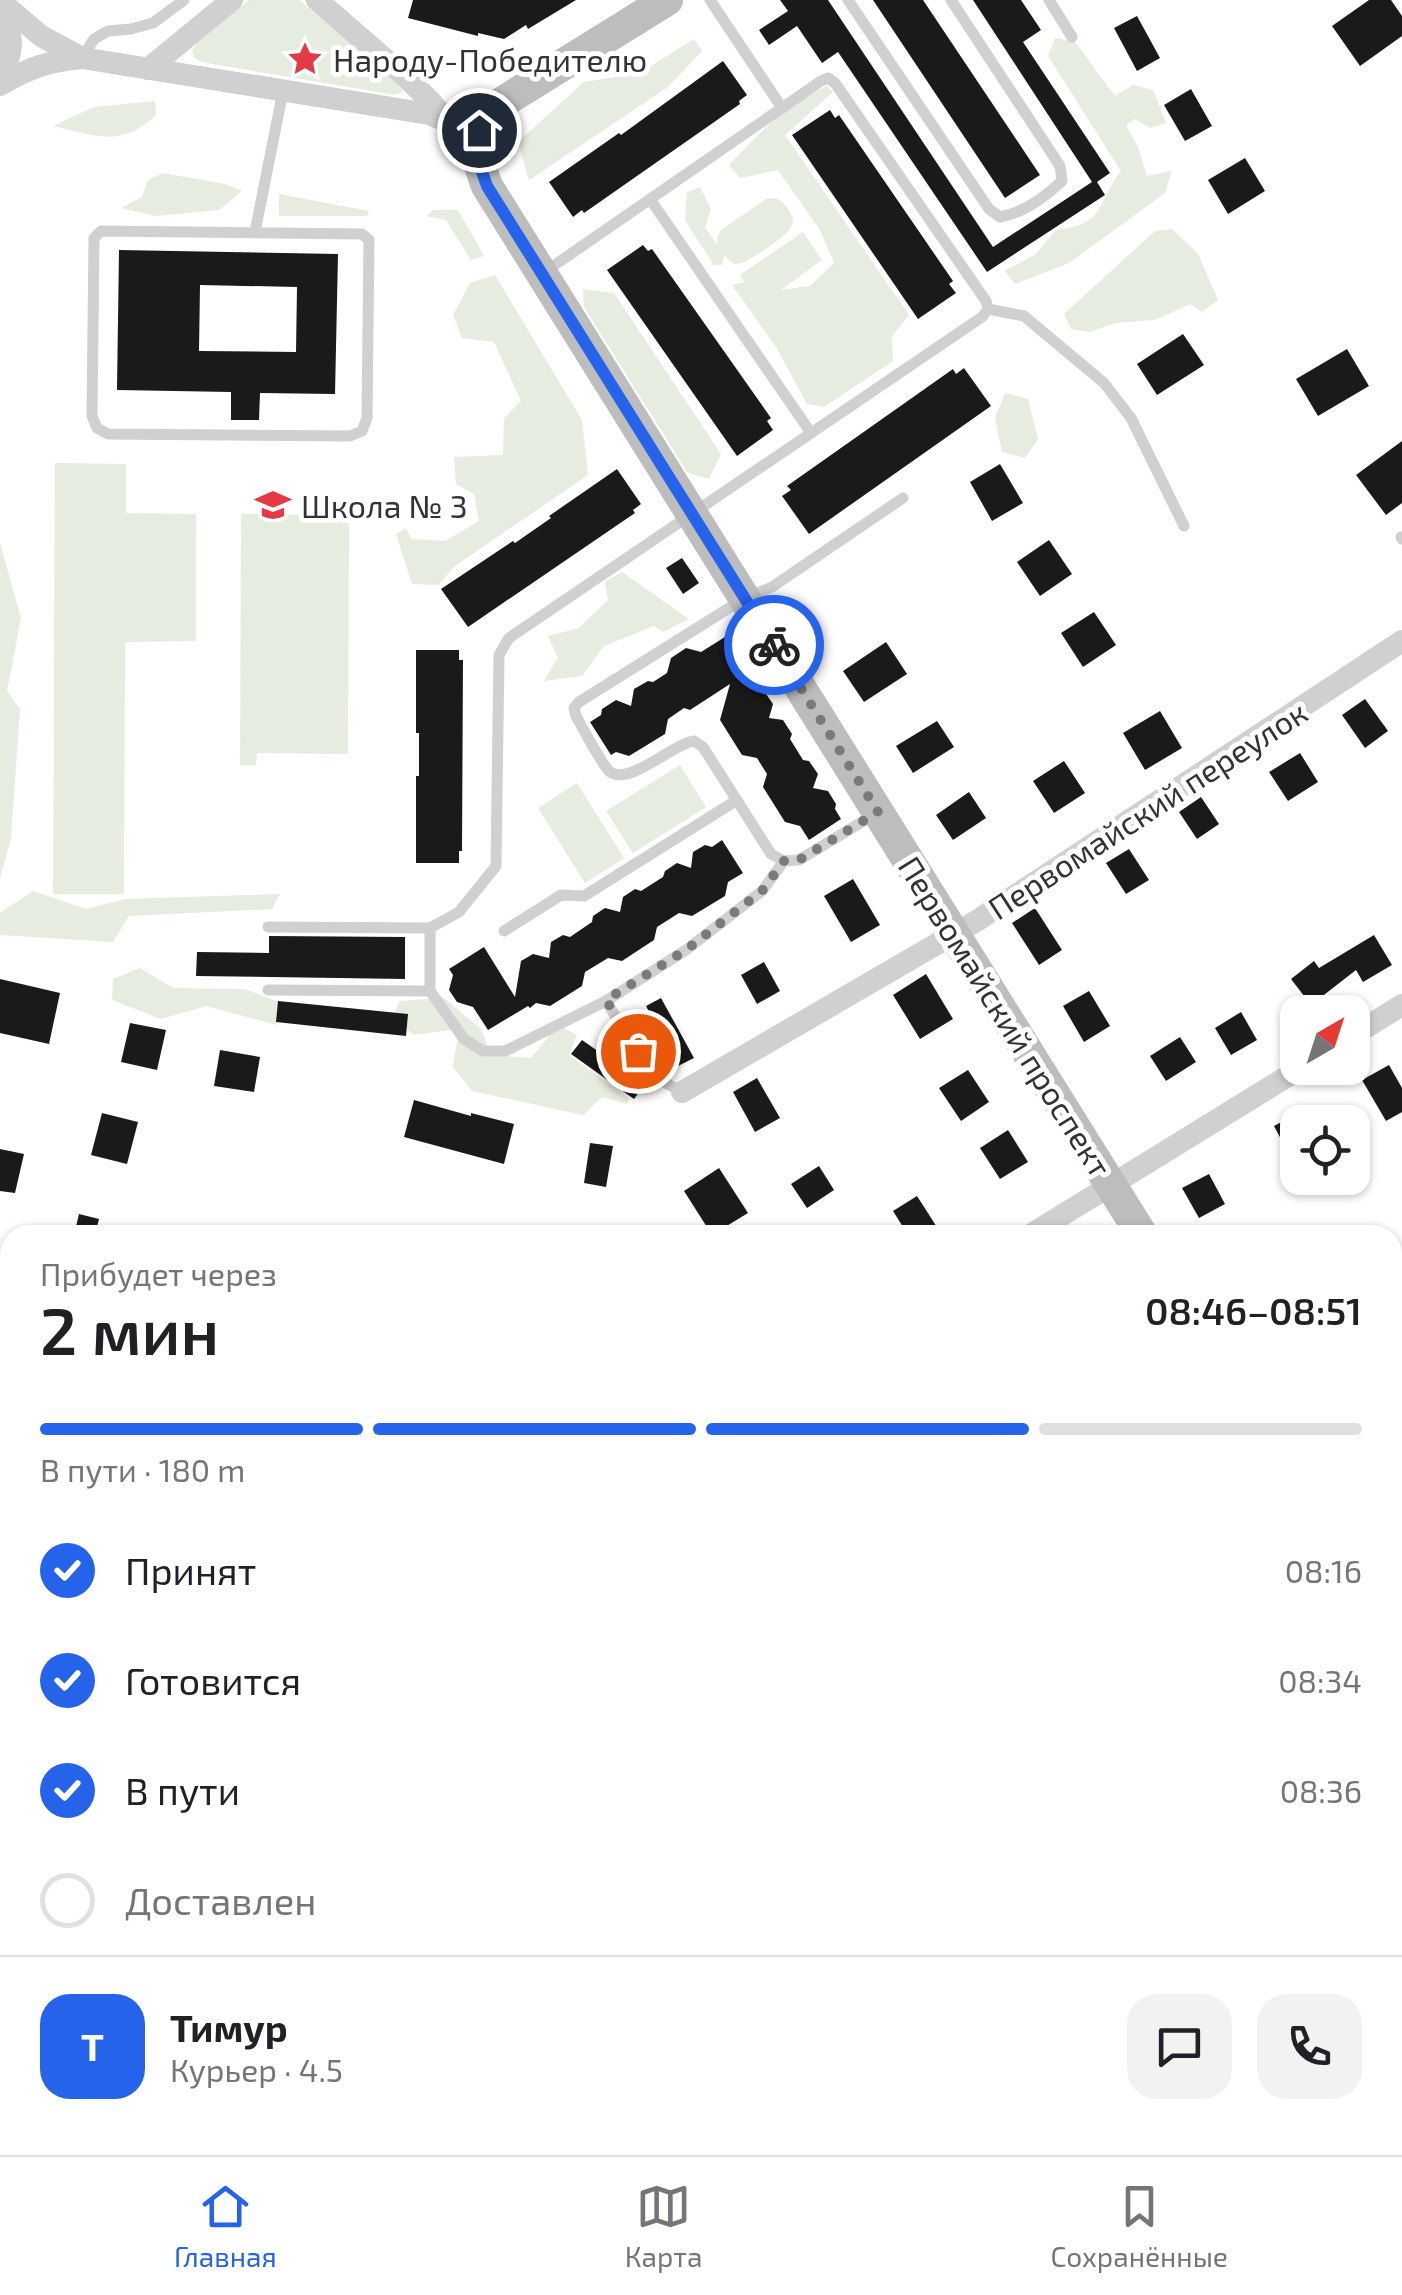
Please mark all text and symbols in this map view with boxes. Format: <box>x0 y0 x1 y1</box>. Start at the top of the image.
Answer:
place icon: Народу-Победителю <box>286 40 324 78</box>
place label: Народу-Победителю <box>333 40 647 79</box>
pin <box>437 88 522 173</box>
icon: home <box>452 103 507 158</box>
school or university icon: Школа № 3 <box>254 486 292 524</box>
place label: Школа № 3 <box>301 486 468 524</box>
courier <box>724 595 824 695</box>
icon: bike <box>747 618 802 673</box>
street label: Первомайский переулок <box>981 692 1314 927</box>
street label: Первомайский проспект <box>892 849 1120 1183</box>
north arrow <box>1280 995 1370 1085</box>
map controls <box>1280 995 1370 1195</box>
pin <box>596 1009 681 1094</box>
icon: bag <box>611 1024 666 1079</box>
button: locate <box>1280 1105 1370 1195</box>
text: Прибудет через <box>40 1254 277 1292</box>
text: 08:46–08:51 <box>1145 1287 1362 1333</box>
text: 2 мин <box>40 1290 219 1368</box>
text: В пути · 180 m <box>40 1450 245 1488</box>
icon: check <box>40 1543 95 1598</box>
text: Принят <box>125 1547 256 1593</box>
text: 08:16 <box>1285 1551 1362 1589</box>
icon: check <box>40 1653 95 1708</box>
text: Готовится <box>125 1657 301 1703</box>
text: 08:34 <box>1278 1661 1362 1699</box>
icon: check <box>40 1763 95 1818</box>
text: В пути <box>125 1767 240 1813</box>
text: 08:36 <box>1280 1771 1362 1809</box>
text: Доставлен <box>125 1877 316 1923</box>
button: chat <box>1127 1994 1232 2099</box>
button: phone <box>1257 1994 1362 2099</box>
text: Тимур <box>170 2004 288 2050</box>
text: Т <box>81 2023 104 2069</box>
text: Курьер · 4.5 <box>170 2050 343 2088</box>
tab: Главная <box>174 2179 277 2273</box>
tab: Карта <box>625 2179 703 2273</box>
tab: Сохранённые <box>1051 2179 1228 2273</box>

